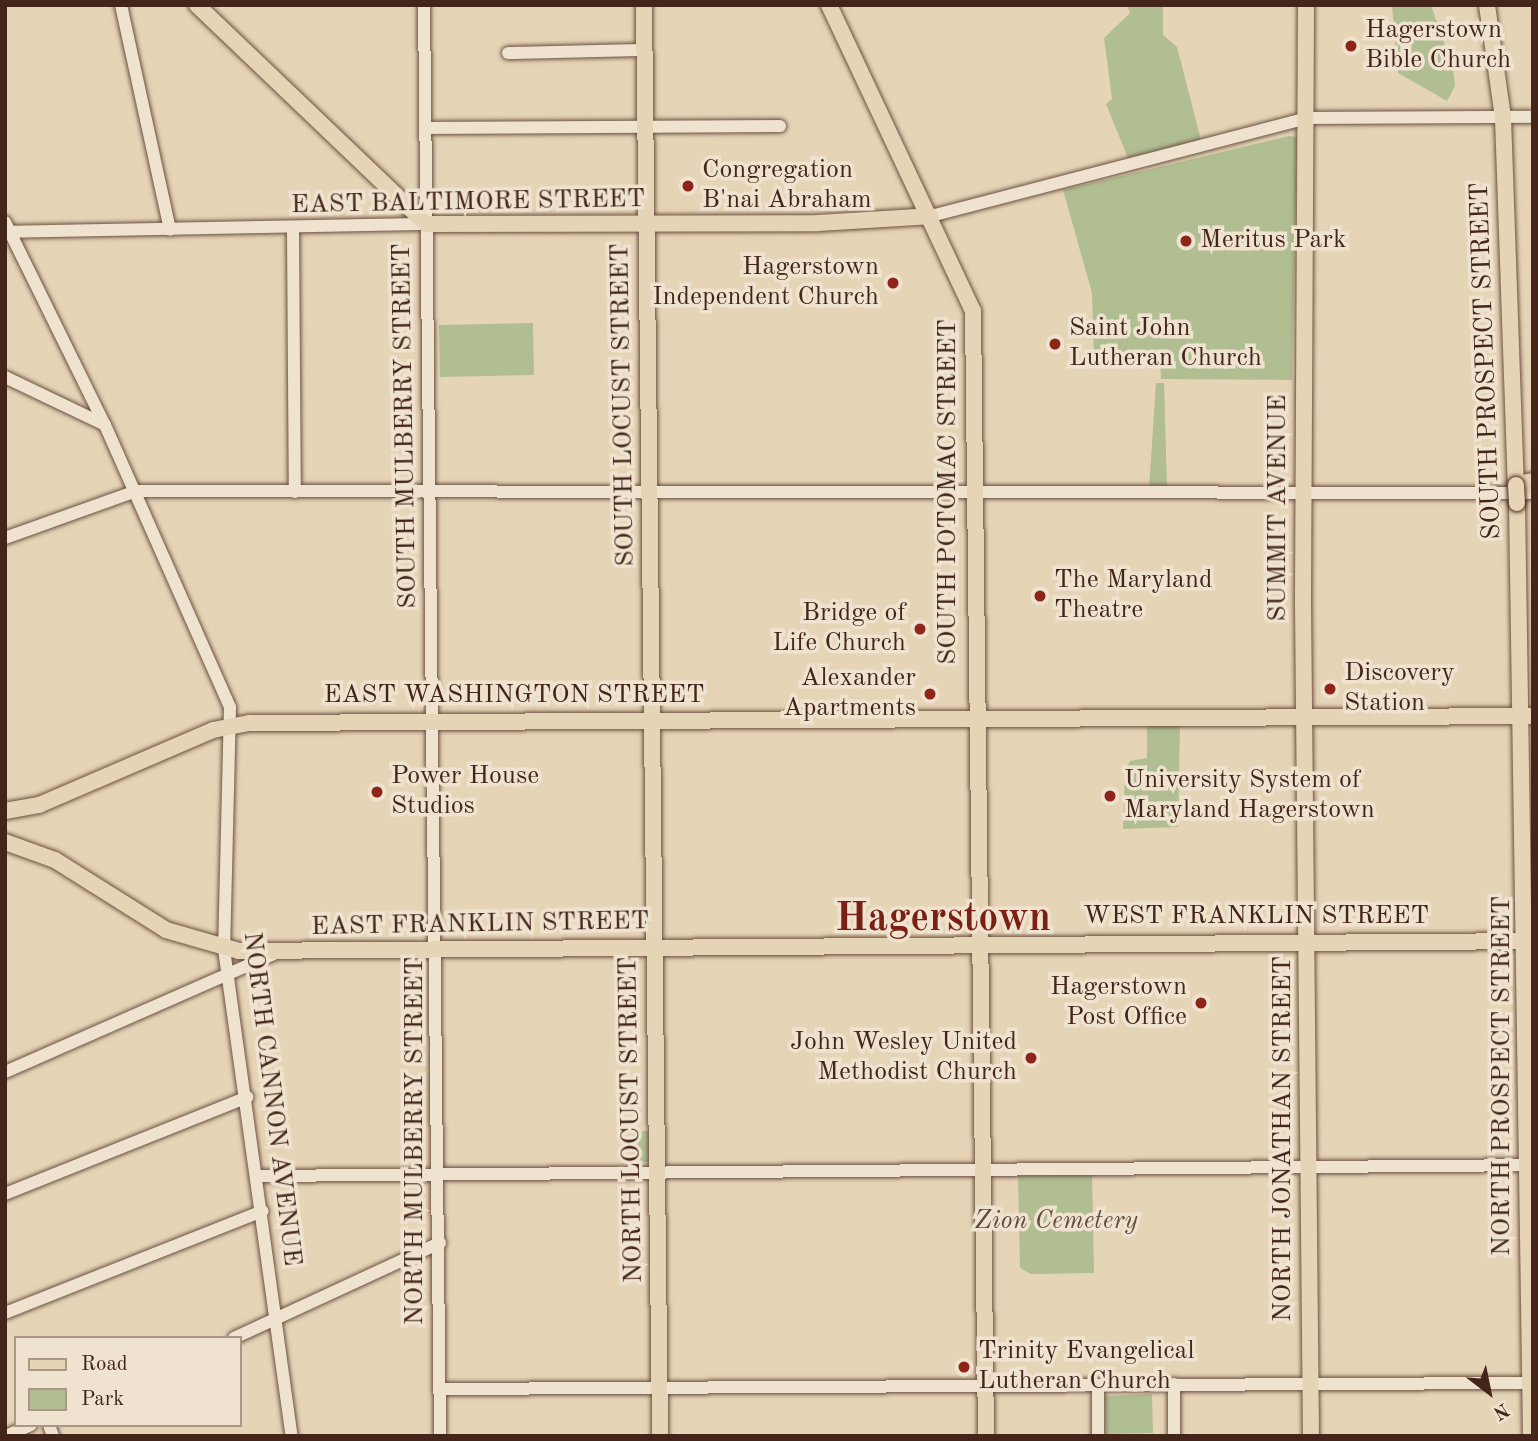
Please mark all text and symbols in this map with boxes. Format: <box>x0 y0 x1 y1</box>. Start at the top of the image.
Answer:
place label: Hagerstown Bible Church <box>1365 15 1511 76</box>
marker: Hagerstown Bible Church <box>1343 38 1359 54</box>
place label: Congregation B'nai Abraham <box>702 155 872 216</box>
marker: Congregation B'nai Abraham <box>680 178 696 194</box>
street label: SOUTH PROSPECT STREET <box>1465 182 1509 540</box>
street label: EAST BALTIMORE STREET <box>291 184 645 222</box>
place label: Meritus Park <box>1200 225 1347 257</box>
marker: Meritus Park <box>1178 233 1194 249</box>
street label: SOUTH MULBERRY STREET <box>387 243 425 609</box>
street label: SOUTH LOCUST STREET <box>606 243 642 567</box>
place label: Hagerstown Independent Church <box>652 252 879 314</box>
marker: Hagerstown Independent Church <box>885 275 901 291</box>
place label: Saint John Lutheran Church <box>1069 313 1262 374</box>
street label: SOUTH POTOMAC STREET <box>933 319 965 665</box>
marker: Saint John Lutheran Church <box>1047 336 1063 352</box>
street label: SUMMIT AVENUE <box>1263 394 1295 622</box>
place label: The Maryland Theatre <box>1054 565 1212 626</box>
marker: The Maryland Theatre <box>1032 588 1048 604</box>
place label: Bridge of Life Church <box>772 598 906 660</box>
marker: Bridge of Life Church <box>912 621 928 637</box>
place label: Discovery Station <box>1344 658 1455 720</box>
place label: Alexander Apartments <box>783 663 916 724</box>
street label: EAST WASHINGTON STREET <box>323 680 705 712</box>
marker: Discovery Station <box>1322 681 1338 697</box>
marker: Alexander Apartments <box>922 686 938 702</box>
place label: Power House Studios <box>391 761 539 822</box>
place label: University System of Maryland Hagerstown <box>1124 765 1375 826</box>
marker: Power House Studios <box>369 784 385 800</box>
marker: University System of Maryland Hagerstown <box>1102 788 1118 804</box>
district label: Hagerstown <box>835 896 1051 944</box>
street label: NORTH PROSPECT STREET <box>1487 896 1519 1256</box>
street label: WEST FRANKLIN STREET <box>1083 901 1429 933</box>
street label: EAST FRANKLIN STREET <box>311 906 649 944</box>
street label: NORTH CANNON AVENUE <box>235 930 307 1268</box>
street label: NORTH JONATHAN STREET <box>1268 956 1300 1322</box>
street label: NORTH MULBERRY STREET <box>400 957 432 1325</box>
street label: NORTH LOCUST STREET <box>614 957 650 1283</box>
place label: Hagerstown Post Office <box>1050 972 1187 1034</box>
marker: Hagerstown Post Office <box>1193 995 1209 1011</box>
place label: John Wesley United Methodist Church <box>790 1027 1017 1088</box>
marker: John Wesley United Methodist Church <box>1023 1050 1039 1066</box>
park label: Zion Cemetery <box>974 1206 1138 1238</box>
legend <box>14 1336 242 1427</box>
place label: Trinity Evangelical Lutheran Church <box>978 1336 1194 1398</box>
text: Road <box>81 1354 128 1375</box>
north arrow <box>1454 1357 1524 1427</box>
marker: Trinity Evangelical Lutheran Church <box>956 1359 972 1375</box>
text: Park <box>81 1389 124 1410</box>
text: N <box>1489 1398 1512 1422</box>

